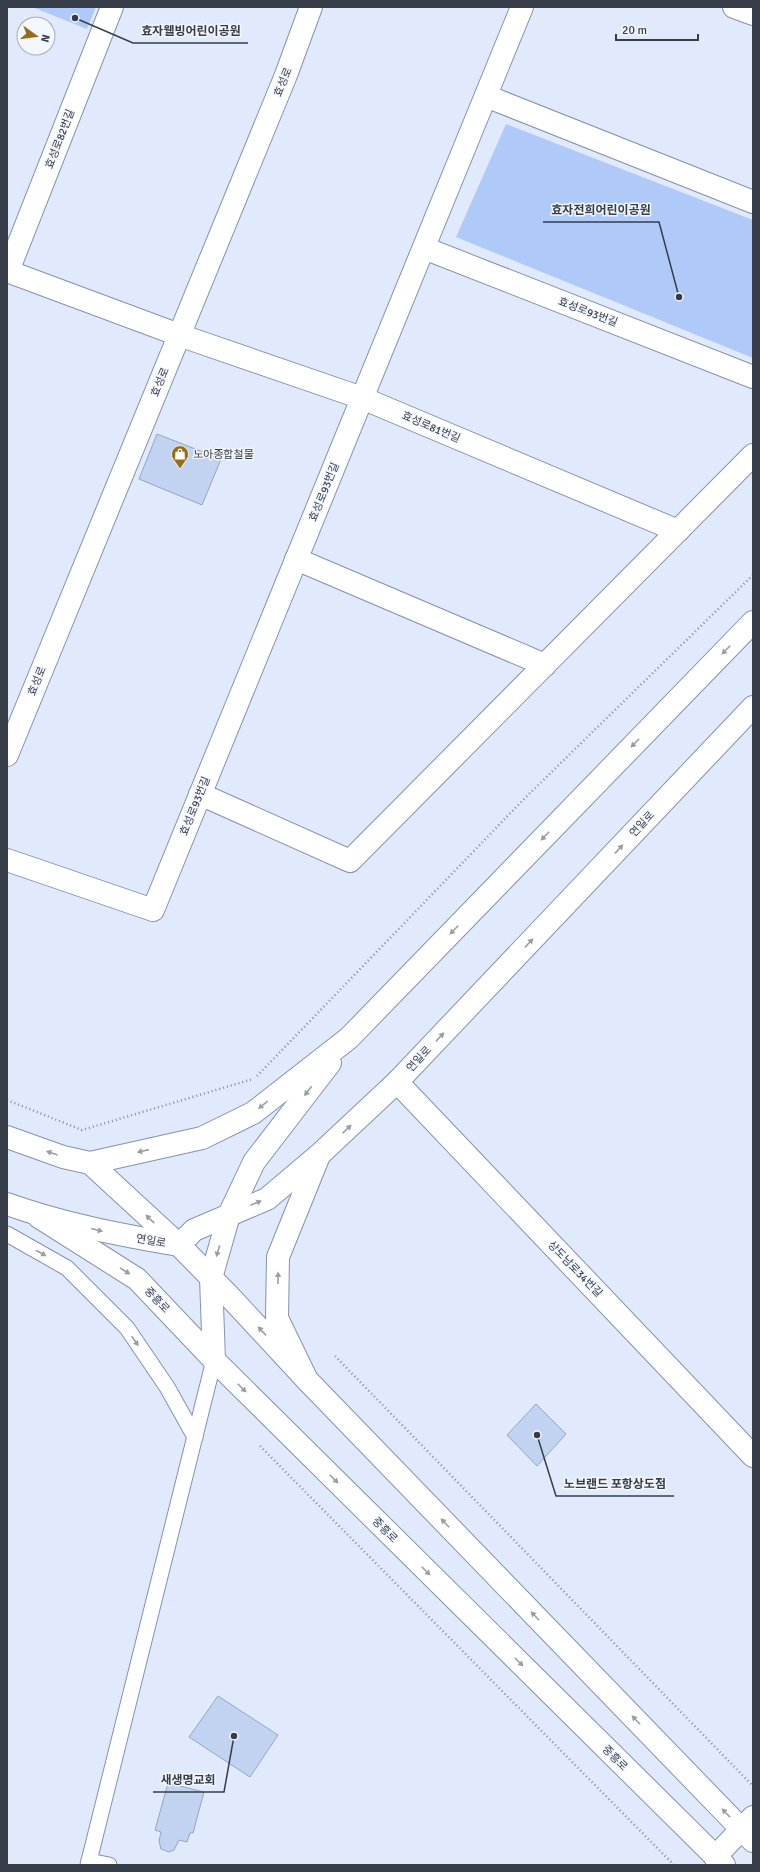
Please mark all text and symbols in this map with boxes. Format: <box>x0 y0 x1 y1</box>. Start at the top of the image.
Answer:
north arrow <box>16 16 56 56</box>
scale bar <box>616 16 698 42</box>
callout: 효자웰빙어린이공원 <box>133 19 248 43</box>
text: 20 m <box>622 23 647 38</box>
text: 효자웰빙어린이공원 <box>141 24 241 39</box>
text: N <box>38 33 52 44</box>
street label: 효성로 <box>271 65 295 99</box>
street label: 효성로82번길 <box>43 108 77 170</box>
callout: 효자전희어린이공원 <box>543 198 659 222</box>
text: 효자전희어린이공원 <box>551 203 651 218</box>
street label: 효성로93번길 <box>557 295 619 329</box>
street label: 효성로 <box>148 365 172 399</box>
street label: 효성로81번길 <box>400 409 462 445</box>
shop icon: 노아종합철물 <box>170 444 190 469</box>
place label: 노아종합철물 <box>193 448 254 461</box>
street label: 효성로93번길 <box>306 461 342 523</box>
one-way arrow <box>721 645 731 655</box>
street label: 효성로 <box>25 664 49 698</box>
one-way arrow <box>630 738 640 748</box>
street label: 효성로93번길 <box>177 775 213 837</box>
street label: 연일로 <box>627 808 657 840</box>
one-way arrow <box>540 831 550 841</box>
one-way arrow <box>614 844 623 853</box>
one-way arrow <box>449 925 459 935</box>
one-way arrow <box>524 938 534 948</box>
one-way arrow <box>435 1032 445 1042</box>
street label: 연일로 <box>404 1043 434 1075</box>
one-way arrow <box>305 1086 313 1096</box>
one-way arrow <box>258 1101 269 1109</box>
one-way arrow <box>342 1124 353 1133</box>
one-way arrow <box>137 1148 149 1154</box>
one-way arrow <box>46 1150 58 1156</box>
one-way arrow <box>250 1200 262 1206</box>
one-way arrow <box>145 1214 155 1224</box>
one-way arrow <box>91 1228 103 1234</box>
street label: 연일로 <box>135 1232 167 1250</box>
street label: 상도남로34번길 <box>545 1238 605 1300</box>
one-way arrow <box>215 1246 221 1258</box>
one-way arrow <box>35 1250 47 1257</box>
one-way arrow <box>120 1267 130 1275</box>
one-way arrow <box>275 1271 281 1284</box>
street label: 중흥로 <box>142 1284 172 1316</box>
one-way arrow <box>257 1326 266 1336</box>
one-way arrow <box>131 1336 139 1346</box>
one-way arrow <box>237 1383 247 1393</box>
callout: 노브랜드 포항상도점 <box>556 1472 674 1496</box>
one-way arrow <box>329 1474 339 1484</box>
text: 노브랜드 포항상도점 <box>564 1477 666 1492</box>
street label: 중흥로 <box>370 1515 400 1545</box>
one-way arrow <box>440 1518 450 1528</box>
one-way arrow <box>421 1566 431 1576</box>
one-way arrow <box>531 1611 540 1621</box>
one-way arrow <box>514 1657 524 1667</box>
one-way arrow <box>631 1715 640 1725</box>
street label: 중흥로 <box>600 1743 630 1773</box>
callout: 새생명교회 <box>153 1768 224 1792</box>
text: 새생명교회 <box>160 1773 216 1788</box>
one-way arrow <box>721 1808 731 1818</box>

